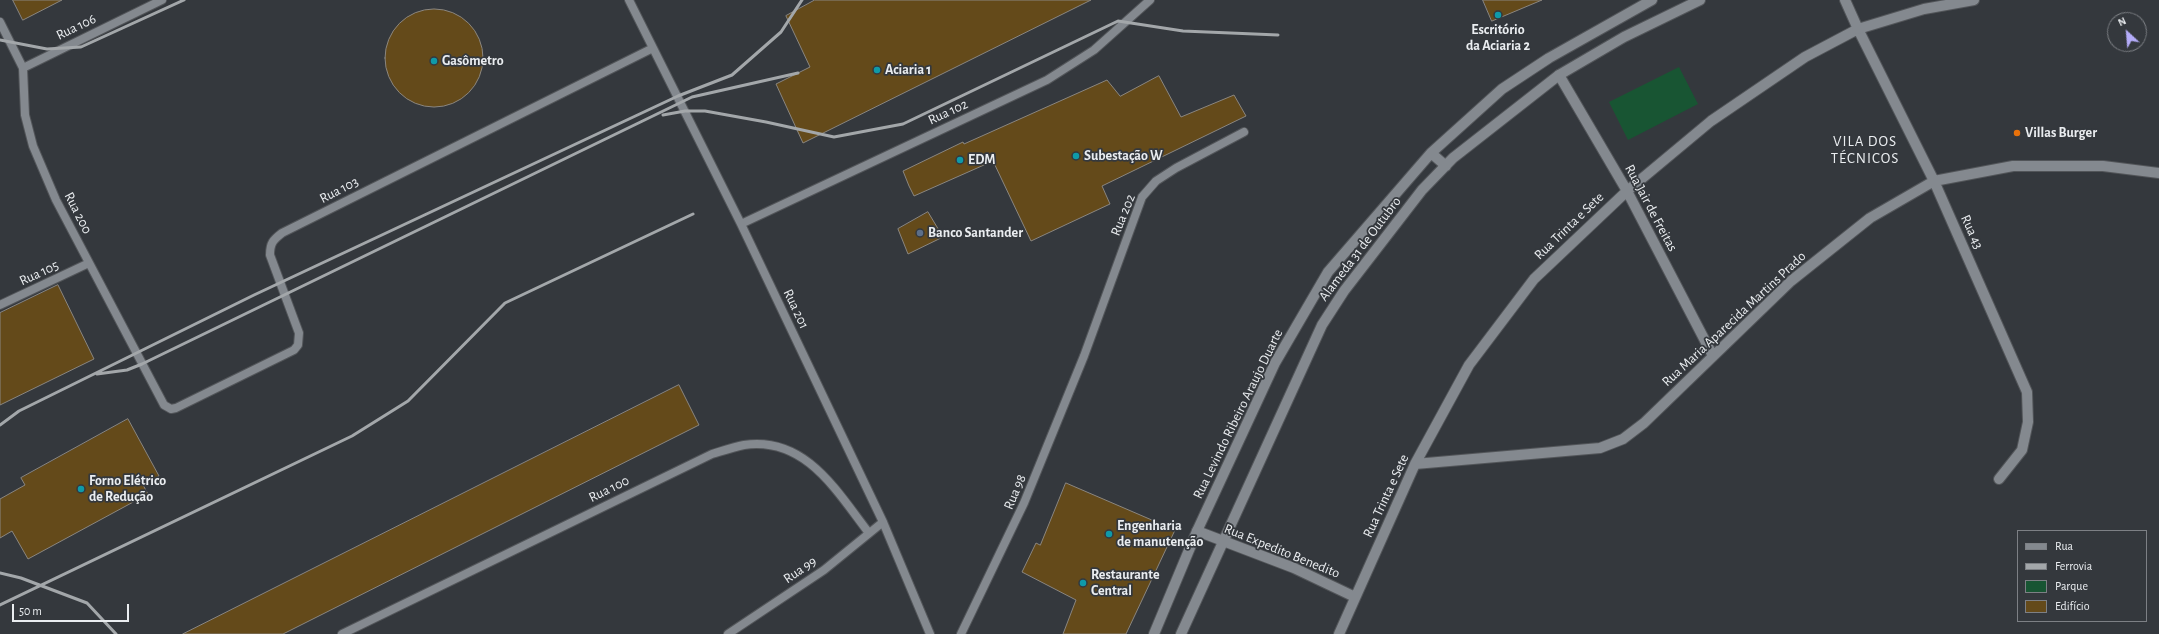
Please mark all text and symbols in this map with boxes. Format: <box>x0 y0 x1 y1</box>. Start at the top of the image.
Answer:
street label: Rua 106 <box>53 10 99 44</box>
marker: Escritório da Aciaria 2 <box>1493 10 1503 20</box>
north arrow <box>2107 12 2147 52</box>
text: N <box>2116 15 2128 28</box>
place label: Escritório da Aciaria 2 <box>1466 22 1530 54</box>
place label: Gasômetro <box>442 53 504 69</box>
marker: Gasômetro <box>429 56 439 66</box>
place label: Aciaria 1 <box>885 62 931 78</box>
marker: Aciaria 1 <box>872 65 882 75</box>
street label: Rua 102 <box>925 96 971 128</box>
place label: Villas Burger <box>2025 125 2097 141</box>
marker: Villas Burger <box>2012 128 2022 138</box>
district label: VILA DOS TÉCNICOS <box>1831 132 1899 167</box>
place label: Subestação W <box>1084 148 1163 164</box>
marker: Subestação W <box>1071 151 1081 161</box>
place label: EDM <box>968 152 995 168</box>
marker: EDM <box>955 155 965 165</box>
street label: Rua Jair de Freitas <box>1621 162 1681 254</box>
street label: Rua 103 <box>317 173 361 207</box>
street label: Rua 200 <box>60 189 96 237</box>
street label: Rua Trinta e Sete <box>1531 189 1607 263</box>
street label: Rua 202 <box>1107 192 1139 238</box>
street label: Alameda 31 de Outubro <box>1315 193 1405 305</box>
street label: Rua 43 <box>1957 212 1987 252</box>
place label: Banco Santander <box>928 225 1023 241</box>
marker: Banco Santander <box>915 228 925 238</box>
street label: Rua Maria Aparecida Martins Prado <box>1659 248 1809 390</box>
street label: Rua 105 <box>17 257 61 289</box>
street label: Rua 201 <box>780 286 812 332</box>
street label: Rua Levindo Ribeiro Araujo Duarte <box>1189 326 1287 502</box>
street label: Rua Trinta e Sete <box>1359 452 1413 540</box>
street label: Rua 100 <box>586 472 632 506</box>
street label: Rua 98 <box>1000 472 1030 512</box>
place label: Forno Elétrico de Redução <box>89 473 166 506</box>
marker: Forno Elétrico de Redução <box>76 484 86 494</box>
place label: Engenharia de manutenção <box>1117 518 1203 550</box>
street label: Rua Expedito Benedito <box>1222 520 1342 582</box>
marker: Engenharia de manutenção <box>1104 529 1114 539</box>
legend <box>2017 530 2147 622</box>
text: Rua <box>2055 540 2073 552</box>
street label: Rua 99 <box>780 553 820 587</box>
text: Ferrovia <box>2055 560 2092 572</box>
place label: Restaurante Central <box>1091 567 1160 600</box>
marker: Restaurante Central <box>1078 578 1088 588</box>
text: Parque <box>2055 580 2088 592</box>
scale bar <box>14 596 131 622</box>
text: Edifício <box>2055 600 2090 612</box>
text: 50 m <box>19 605 42 617</box>

